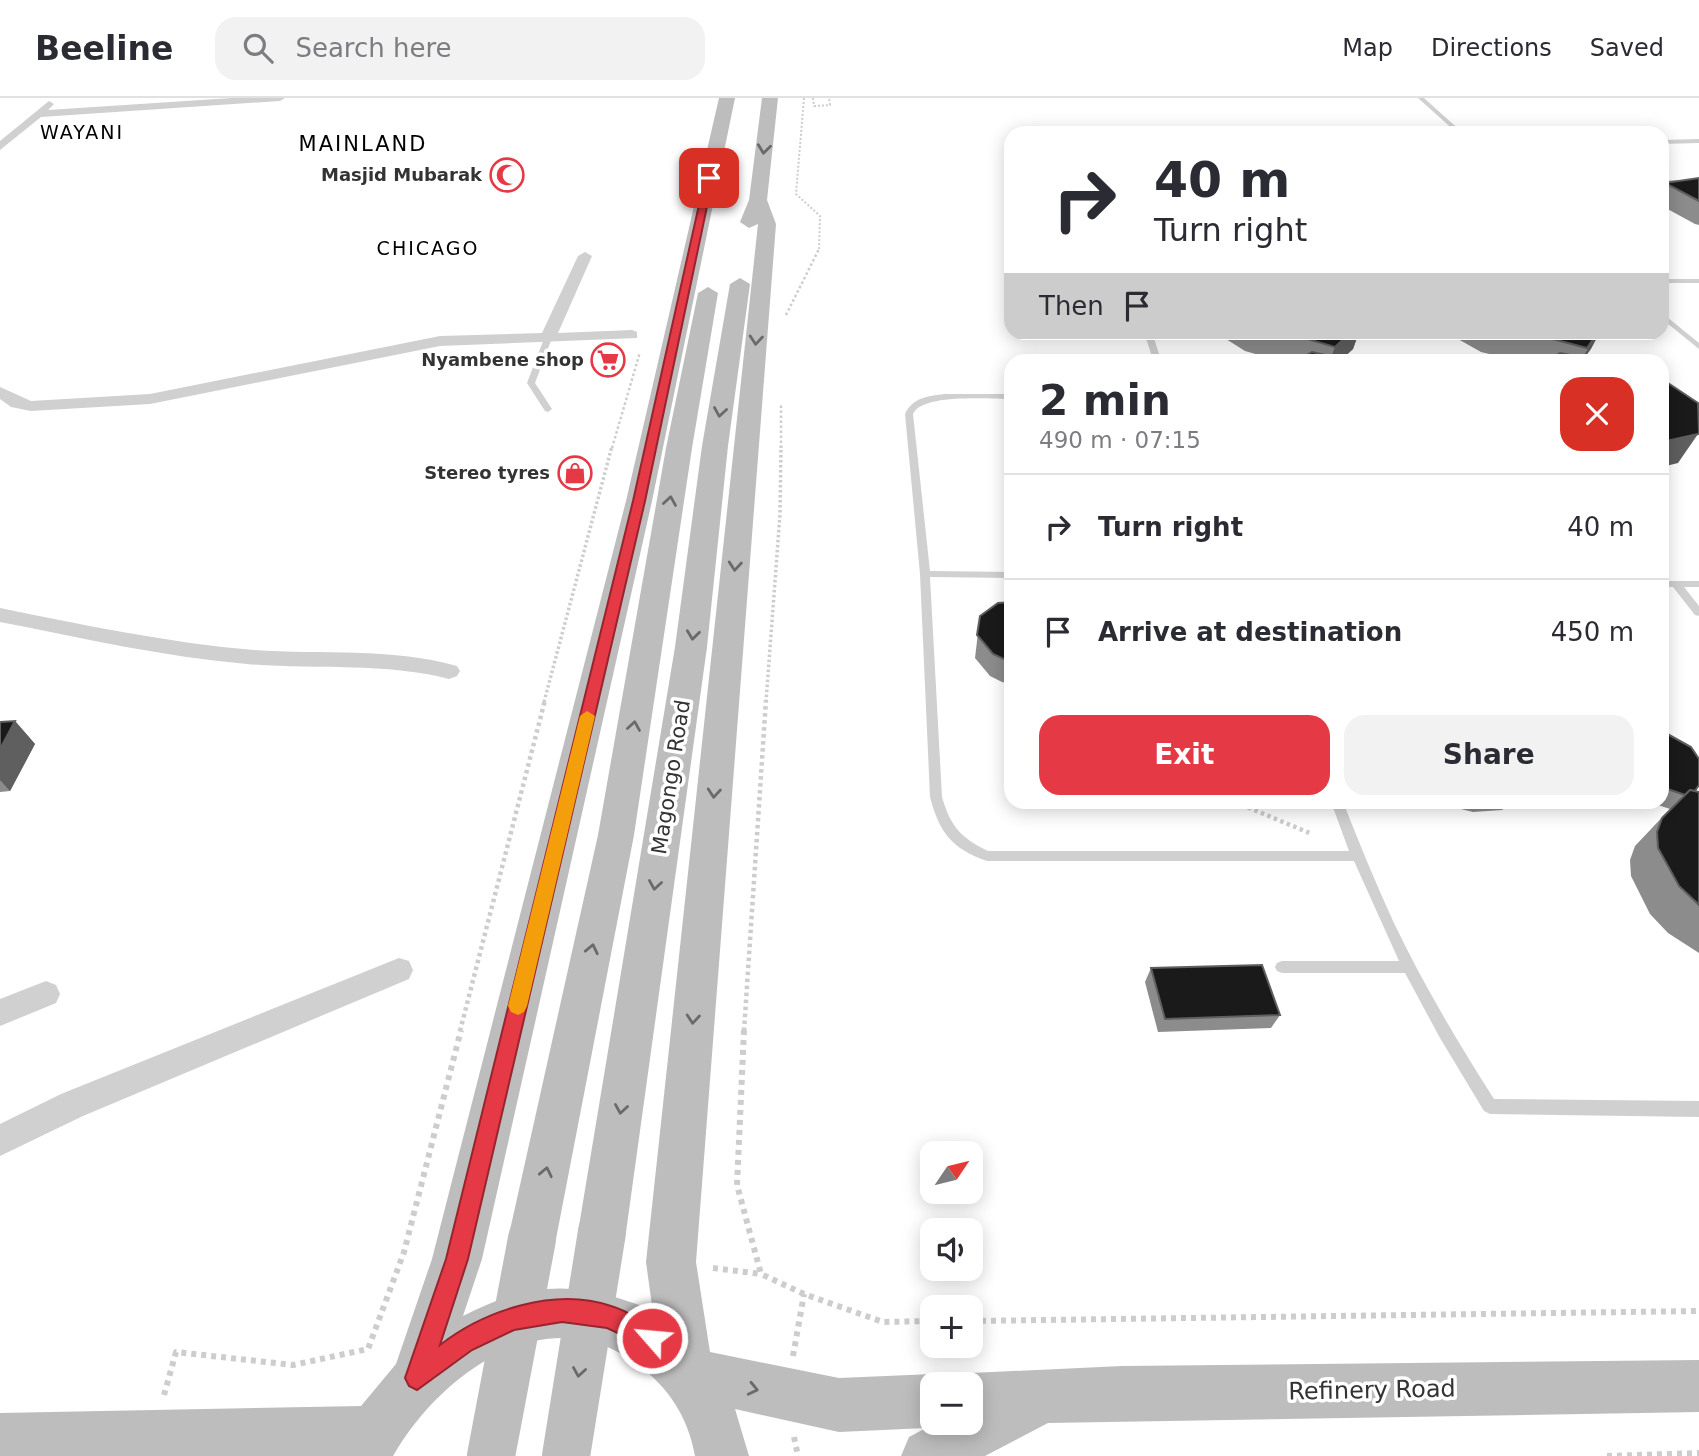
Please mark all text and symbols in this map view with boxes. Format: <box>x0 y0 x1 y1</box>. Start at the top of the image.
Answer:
search box <box>215 17 705 80</box>
text: Beeline <box>35 29 173 68</box>
icon: search <box>239 29 277 67</box>
text: Search here <box>295 33 452 63</box>
text: Map <box>1342 34 1393 62</box>
text: Directions <box>1431 34 1552 62</box>
text: Saved <box>1590 34 1664 62</box>
district label: WAYANI <box>40 121 124 143</box>
district label: MAINLAND <box>299 132 427 156</box>
one-way arrow <box>756 143 771 155</box>
pin <box>679 148 739 208</box>
text: 40 m <box>1154 152 1290 209</box>
icon: right <box>1039 154 1130 245</box>
mosque icon: Masjid Mubarak <box>488 156 526 194</box>
icon: arrive <box>690 159 728 197</box>
place label: Masjid Mubarak <box>321 164 483 185</box>
text: Turn right <box>1154 211 1307 249</box>
district label: CHICAGO <box>377 237 479 259</box>
icon: arrive <box>1118 287 1156 325</box>
text: Then <box>1039 291 1104 321</box>
one-way arrow <box>749 334 764 346</box>
supermarket icon: Nyambene shop <box>589 341 627 379</box>
place label: Nyambene shop <box>421 349 584 370</box>
text: 2 min <box>1039 376 1171 425</box>
button: close <box>1560 377 1634 451</box>
one-way arrow <box>713 406 728 418</box>
text: 490 m · 07:15 <box>1039 427 1201 453</box>
shop icon: Stereo tyres <box>556 454 594 492</box>
place label: Stereo tyres <box>424 462 550 483</box>
one-way arrow <box>662 495 677 507</box>
icon: right <box>1039 508 1077 546</box>
text: Turn right <box>1098 512 1243 542</box>
text: 40 m <box>1567 512 1634 542</box>
one-way arrow <box>728 561 743 572</box>
icon: arrive <box>1039 613 1077 651</box>
text: Arrive at destination <box>1098 617 1402 647</box>
text: 450 m <box>1551 617 1634 647</box>
one-way arrow <box>685 630 700 641</box>
street label: Magongo Road <box>647 698 695 856</box>
button: Exit <box>1039 715 1330 795</box>
button: Share <box>1344 715 1634 795</box>
one-way arrow <box>626 720 641 732</box>
one-way arrow <box>707 788 722 799</box>
one-way arrow <box>648 879 663 890</box>
one-way arrow <box>584 943 599 955</box>
one-way arrow <box>686 1014 701 1025</box>
one-way arrow <box>613 1104 628 1115</box>
north arrow <box>920 1141 984 1204</box>
map controls <box>920 1141 983 1435</box>
one-way arrow <box>538 1166 553 1178</box>
button: sound <box>920 1218 983 1281</box>
button: + <box>920 1295 983 1358</box>
position arrow <box>615 1301 689 1375</box>
one-way arrow <box>572 1366 587 1378</box>
button: − <box>920 1372 983 1435</box>
street label: Refinery Road <box>1288 1375 1456 1405</box>
one-way arrow <box>747 1380 759 1395</box>

